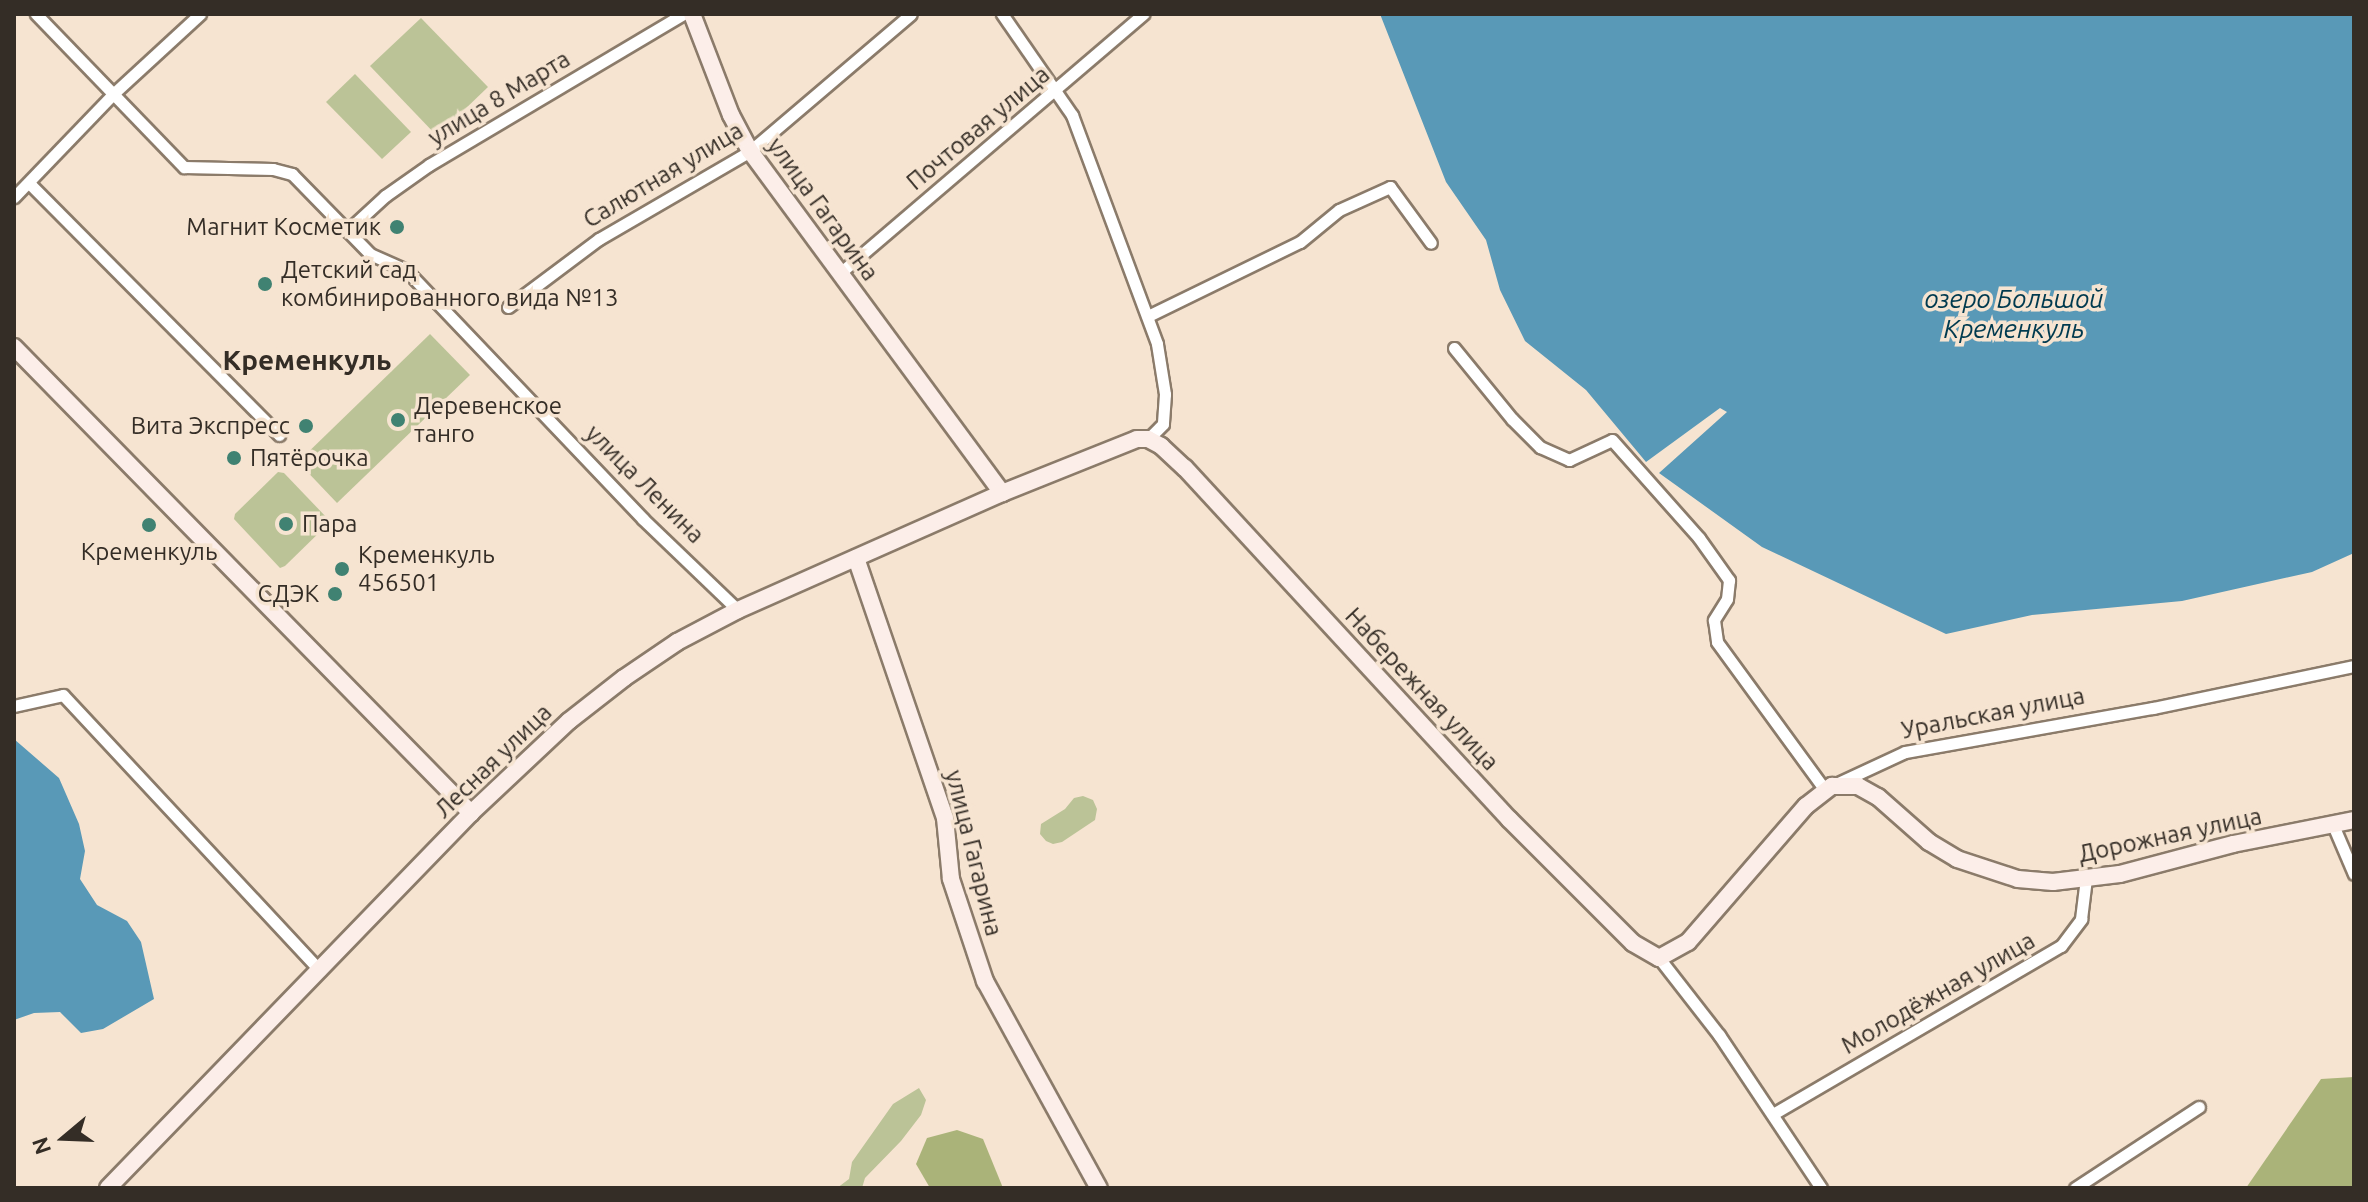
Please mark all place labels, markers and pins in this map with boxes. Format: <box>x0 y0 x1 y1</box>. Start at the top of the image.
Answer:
place label: Магнит Косметик <box>186 213 381 241</box>
marker: Магнит Косметик <box>388 218 406 236</box>
place label: Детский сад комбинированного вида №13 <box>281 256 619 312</box>
marker: Детский сад комбинированного вида №13 <box>256 275 274 293</box>
place label: Деревенское танго <box>414 392 562 448</box>
marker: Деревенское танго <box>389 411 407 429</box>
place label: Вита Экспресс <box>131 412 290 440</box>
marker: Вита Экспресс <box>297 417 315 435</box>
place label: Пятёрочка <box>250 444 369 472</box>
marker: Пятёрочка <box>225 449 243 467</box>
place label: Пара <box>302 510 357 538</box>
marker: Пара <box>277 515 295 533</box>
marker: Кременкуль <box>140 516 158 534</box>
place label: Кременкуль <box>81 538 217 566</box>
place label: Кременкуль 456501 <box>358 541 495 597</box>
marker: Кременкуль 456501 <box>333 560 351 578</box>
place label: СДЭК <box>258 580 319 608</box>
marker: СДЭК <box>326 585 344 603</box>

